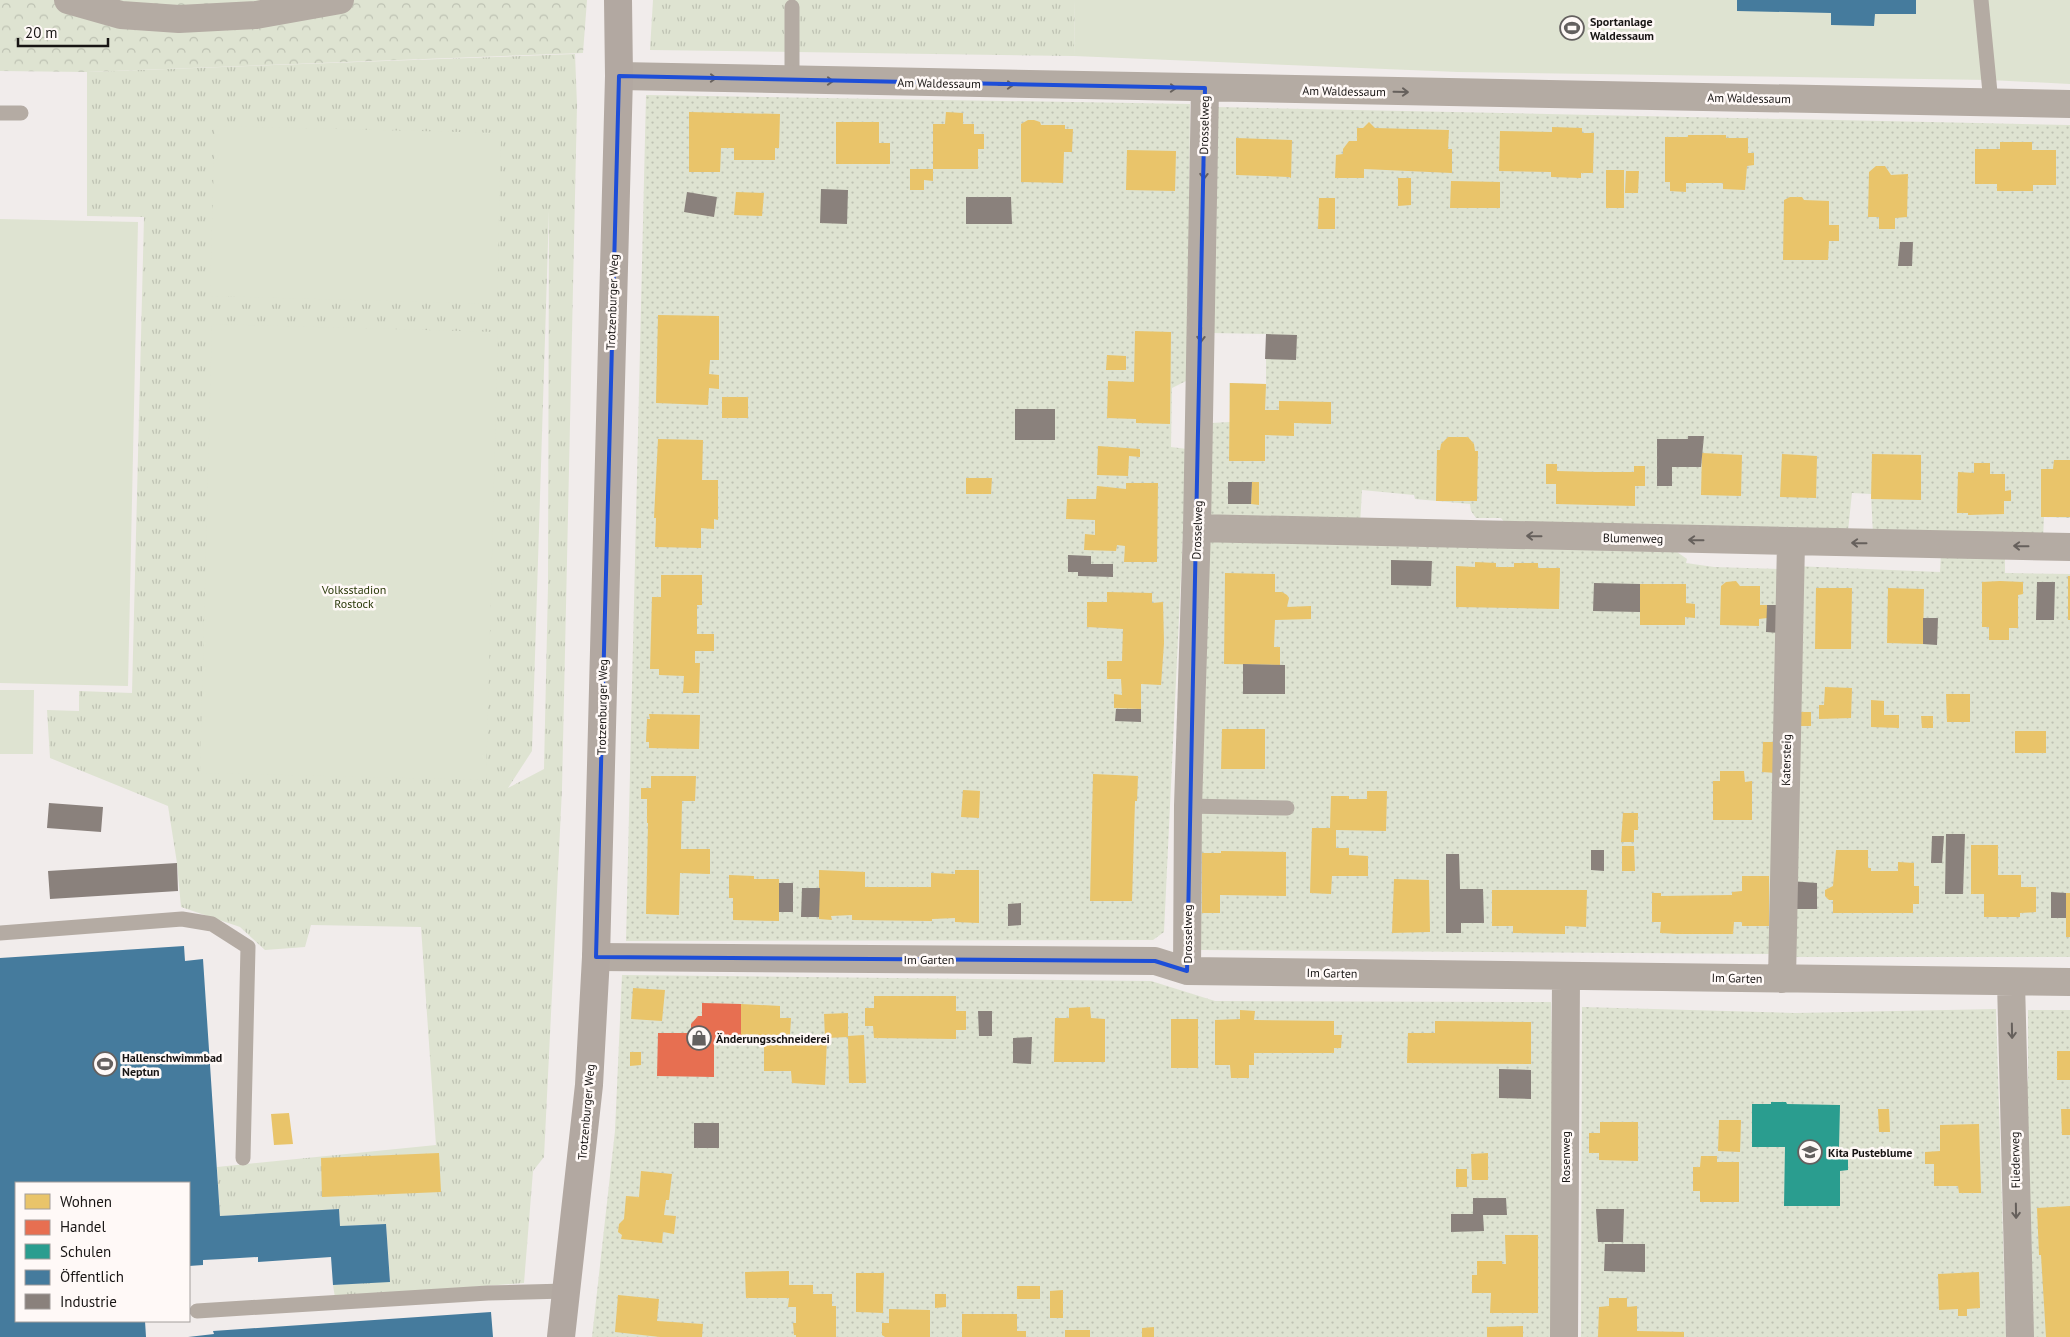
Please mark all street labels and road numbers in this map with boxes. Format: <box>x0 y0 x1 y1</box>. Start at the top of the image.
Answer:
street label: Am Waldessaum <box>897 75 981 91</box>
street label: Am Waldessaum <box>1302 83 1386 99</box>
street label: Am Waldessaum <box>1707 90 1791 106</box>
street label: Drosselweg <box>1196 95 1212 155</box>
street label: Trotzenburger Weg <box>603 254 621 350</box>
street label: Drosselweg <box>1188 500 1206 560</box>
street label: Blumenweg <box>1603 530 1663 546</box>
street label: Trotzenburger Weg <box>594 659 610 755</box>
street label: Katersteig <box>1778 734 1794 786</box>
street label: Drosselweg <box>1180 904 1195 964</box>
street label: Im Garten <box>904 952 954 967</box>
street label: Im Garten <box>1306 965 1358 981</box>
street label: Im Garten <box>1711 970 1763 986</box>
street label: Trotzenburger Weg <box>574 1063 598 1161</box>
street label: Rosenweg <box>1558 1131 1573 1183</box>
street label: Fliederweg <box>2007 1131 2023 1189</box>

